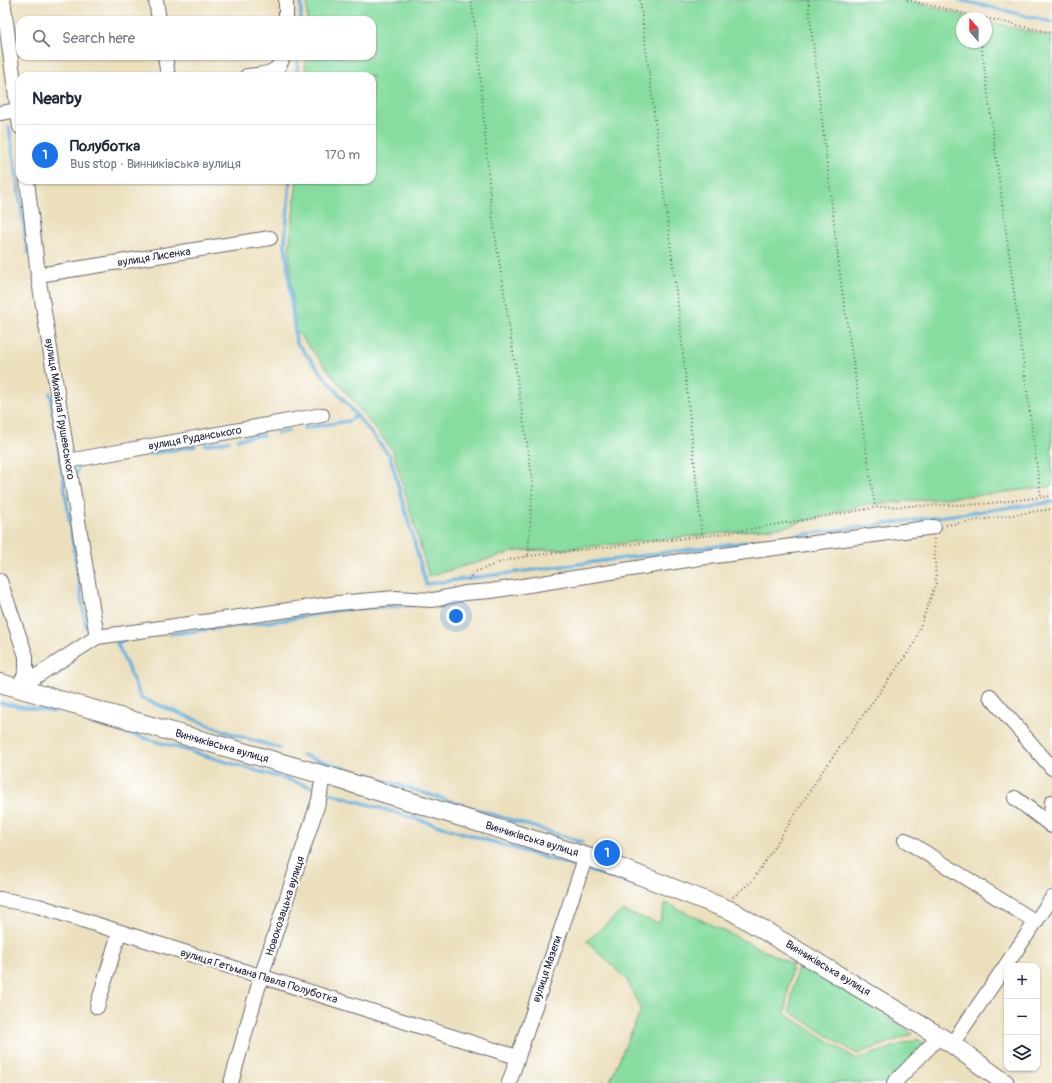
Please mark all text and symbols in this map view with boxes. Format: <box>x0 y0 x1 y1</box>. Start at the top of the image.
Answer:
north arrow <box>956 12 992 48</box>
search box <box>16 16 376 60</box>
icon: search <box>30 27 52 49</box>
text: Search here <box>62 29 135 48</box>
text: Nearby <box>32 88 81 109</box>
text: Полуботка <box>70 137 140 156</box>
text: 1 <box>42 147 48 163</box>
text: 170 m <box>325 147 360 163</box>
text: Bus stop · Винниківська вулиця <box>70 156 241 172</box>
street label: вулиця Лисенка <box>116 245 192 269</box>
street label: вулиця Михайла Грушевського <box>42 337 78 481</box>
street label: вулиця Руданського <box>147 423 243 453</box>
your location <box>446 606 466 626</box>
street label: Винниківська вулиця <box>174 726 270 766</box>
street label: Винниківська вулиця <box>484 819 580 859</box>
pin: 1 <box>594 838 620 868</box>
street label: Новокозацька вулиця <box>263 854 307 958</box>
street label: вулиця Мазепи <box>530 934 564 1004</box>
street label: Винниківська вулиця <box>783 938 873 998</box>
street label: вулиця Гетьмана Павла Полуботка <box>179 946 339 1006</box>
map controls <box>1004 963 1040 1071</box>
button: + <box>1004 963 1040 999</box>
button: − <box>1004 999 1040 1035</box>
button: layers <box>1004 1035 1040 1071</box>

